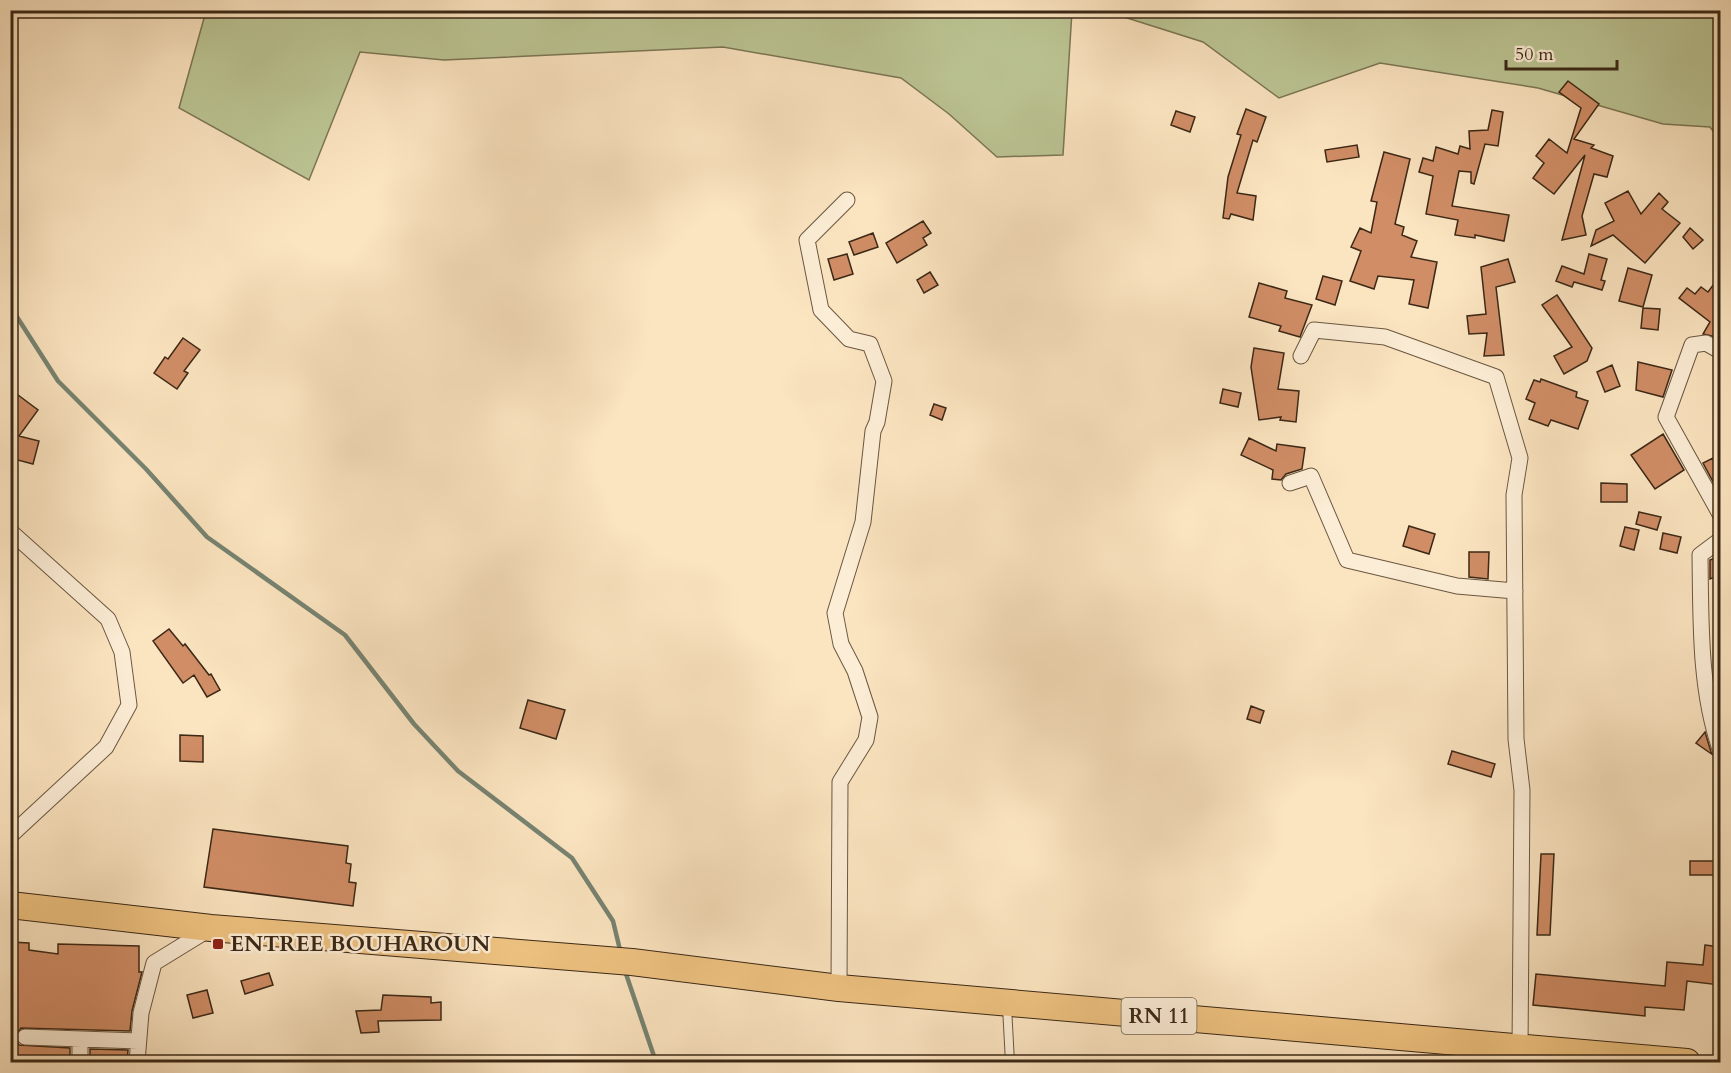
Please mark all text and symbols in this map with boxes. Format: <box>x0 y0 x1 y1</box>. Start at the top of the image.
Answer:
scale bar <box>1506 33 1617 71</box>
text: 50 m <box>1515 42 1554 67</box>
place label: ENTREE BOUHAROUN <box>230 929 490 959</box>
marker: ENTREE BOUHAROUN <box>211 937 225 951</box>
road number: RN 11 <box>1122 998 1196 1034</box>

